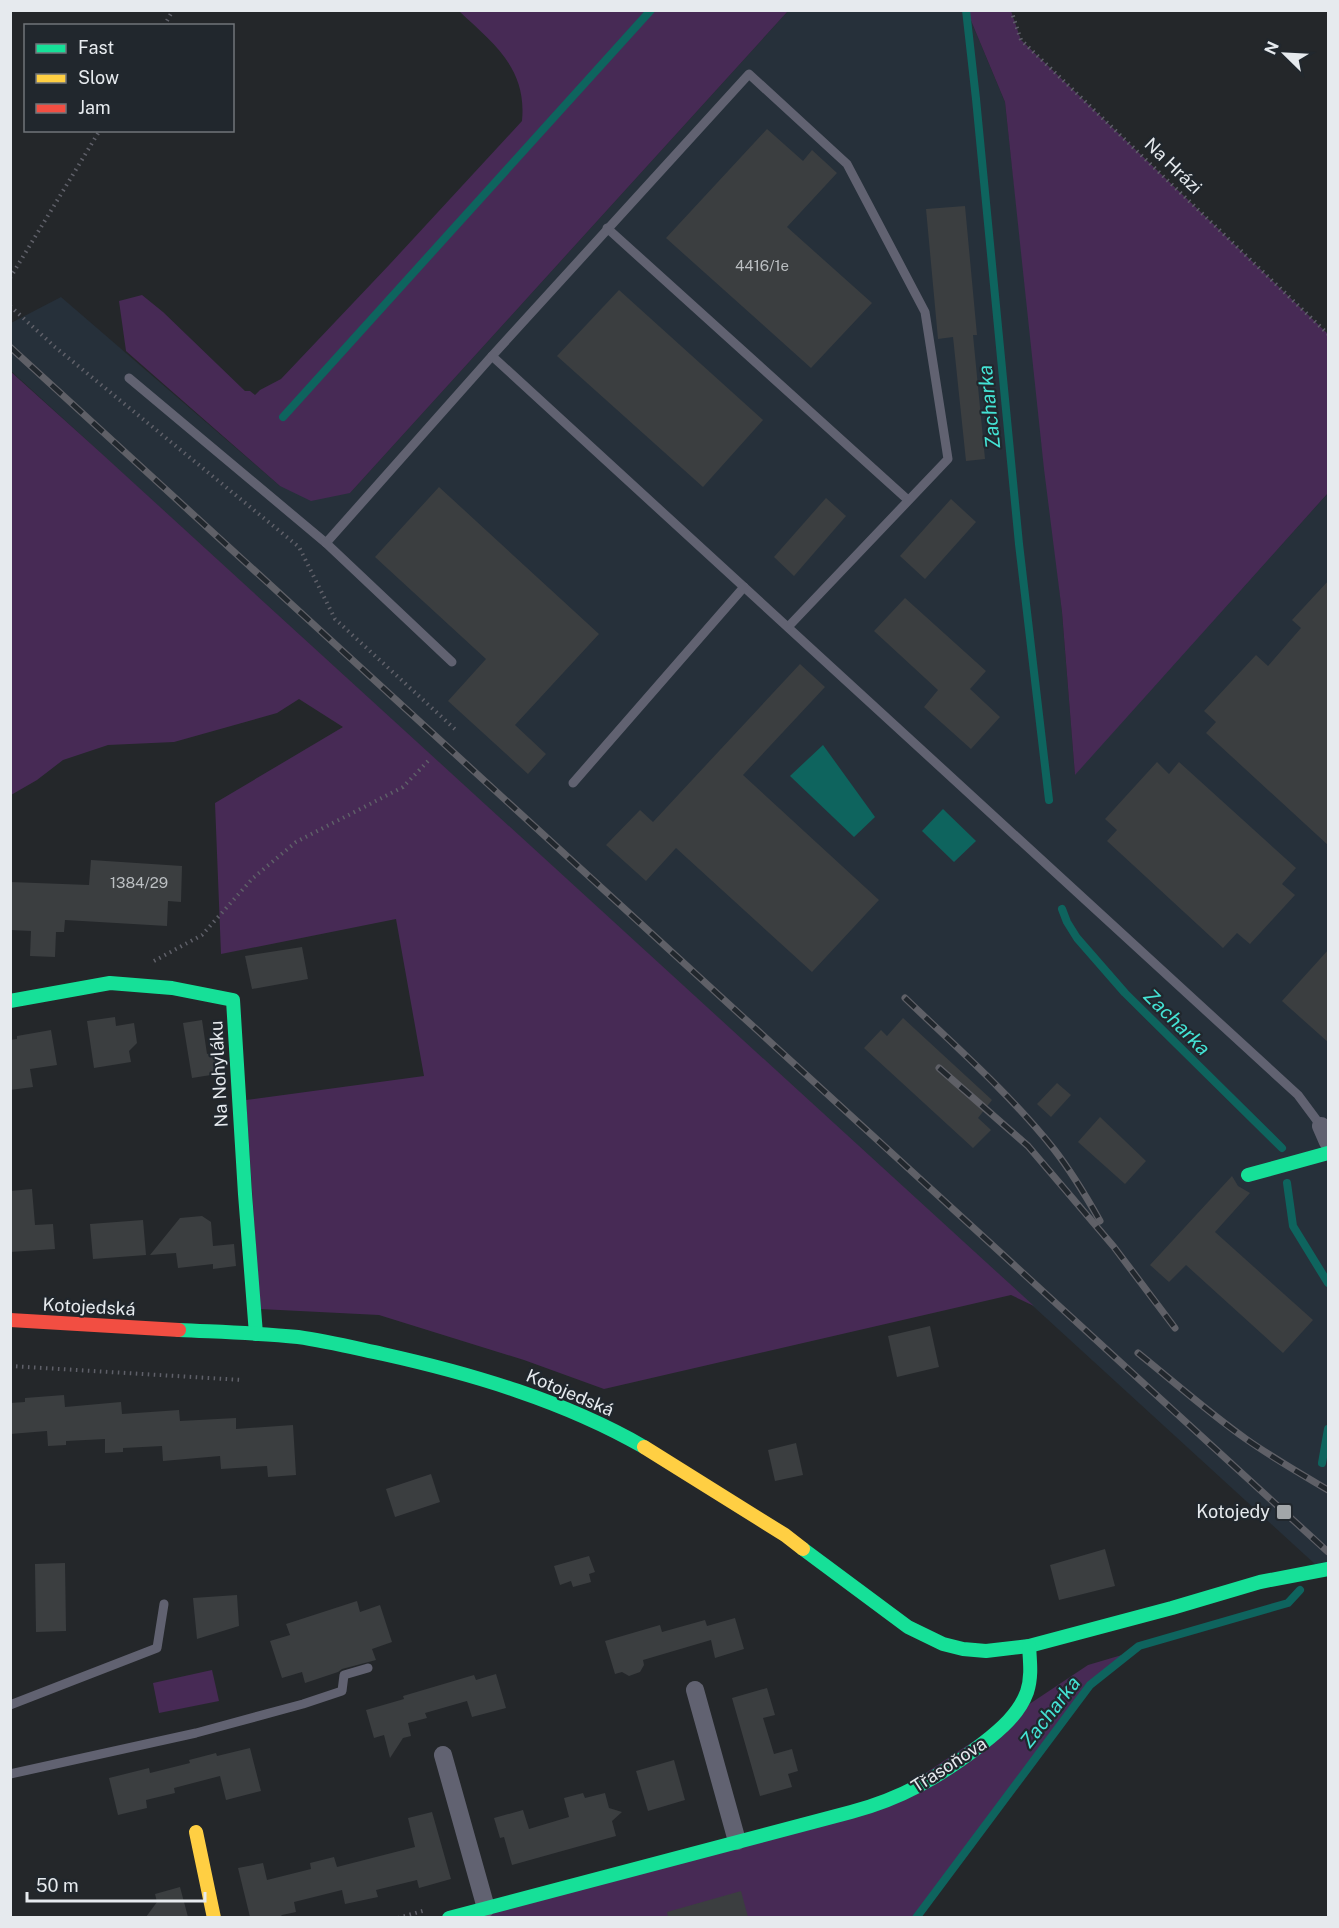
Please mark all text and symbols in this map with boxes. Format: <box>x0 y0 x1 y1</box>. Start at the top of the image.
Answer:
legend <box>24 24 234 132</box>
north arrow <box>1255 24 1315 84</box>
text: Fast <box>78 37 114 58</box>
text: N <box>1261 39 1283 58</box>
text: Slow <box>78 67 119 88</box>
text: Jam <box>78 97 111 118</box>
street label: Na Hrázi <box>1140 133 1206 198</box>
house number: 4416/1e <box>735 257 789 274</box>
water label: Zacharka <box>973 364 1005 450</box>
house number: 1384/29 <box>110 874 168 891</box>
water label: Zacharka <box>1139 984 1215 1060</box>
street label: Na Nohyláku <box>205 1020 232 1128</box>
street label: Kotojedská <box>42 1294 136 1319</box>
street label: Kotojedská <box>523 1365 617 1420</box>
place label: Kotojedy <box>1196 1501 1270 1522</box>
marker: Kotojedy <box>1275 1503 1293 1521</box>
water label: Zacharka <box>1015 1671 1085 1753</box>
street label: Třasoňova <box>907 1733 990 1797</box>
scale bar <box>27 1865 206 1903</box>
text: 50 m <box>36 1875 79 1896</box>

